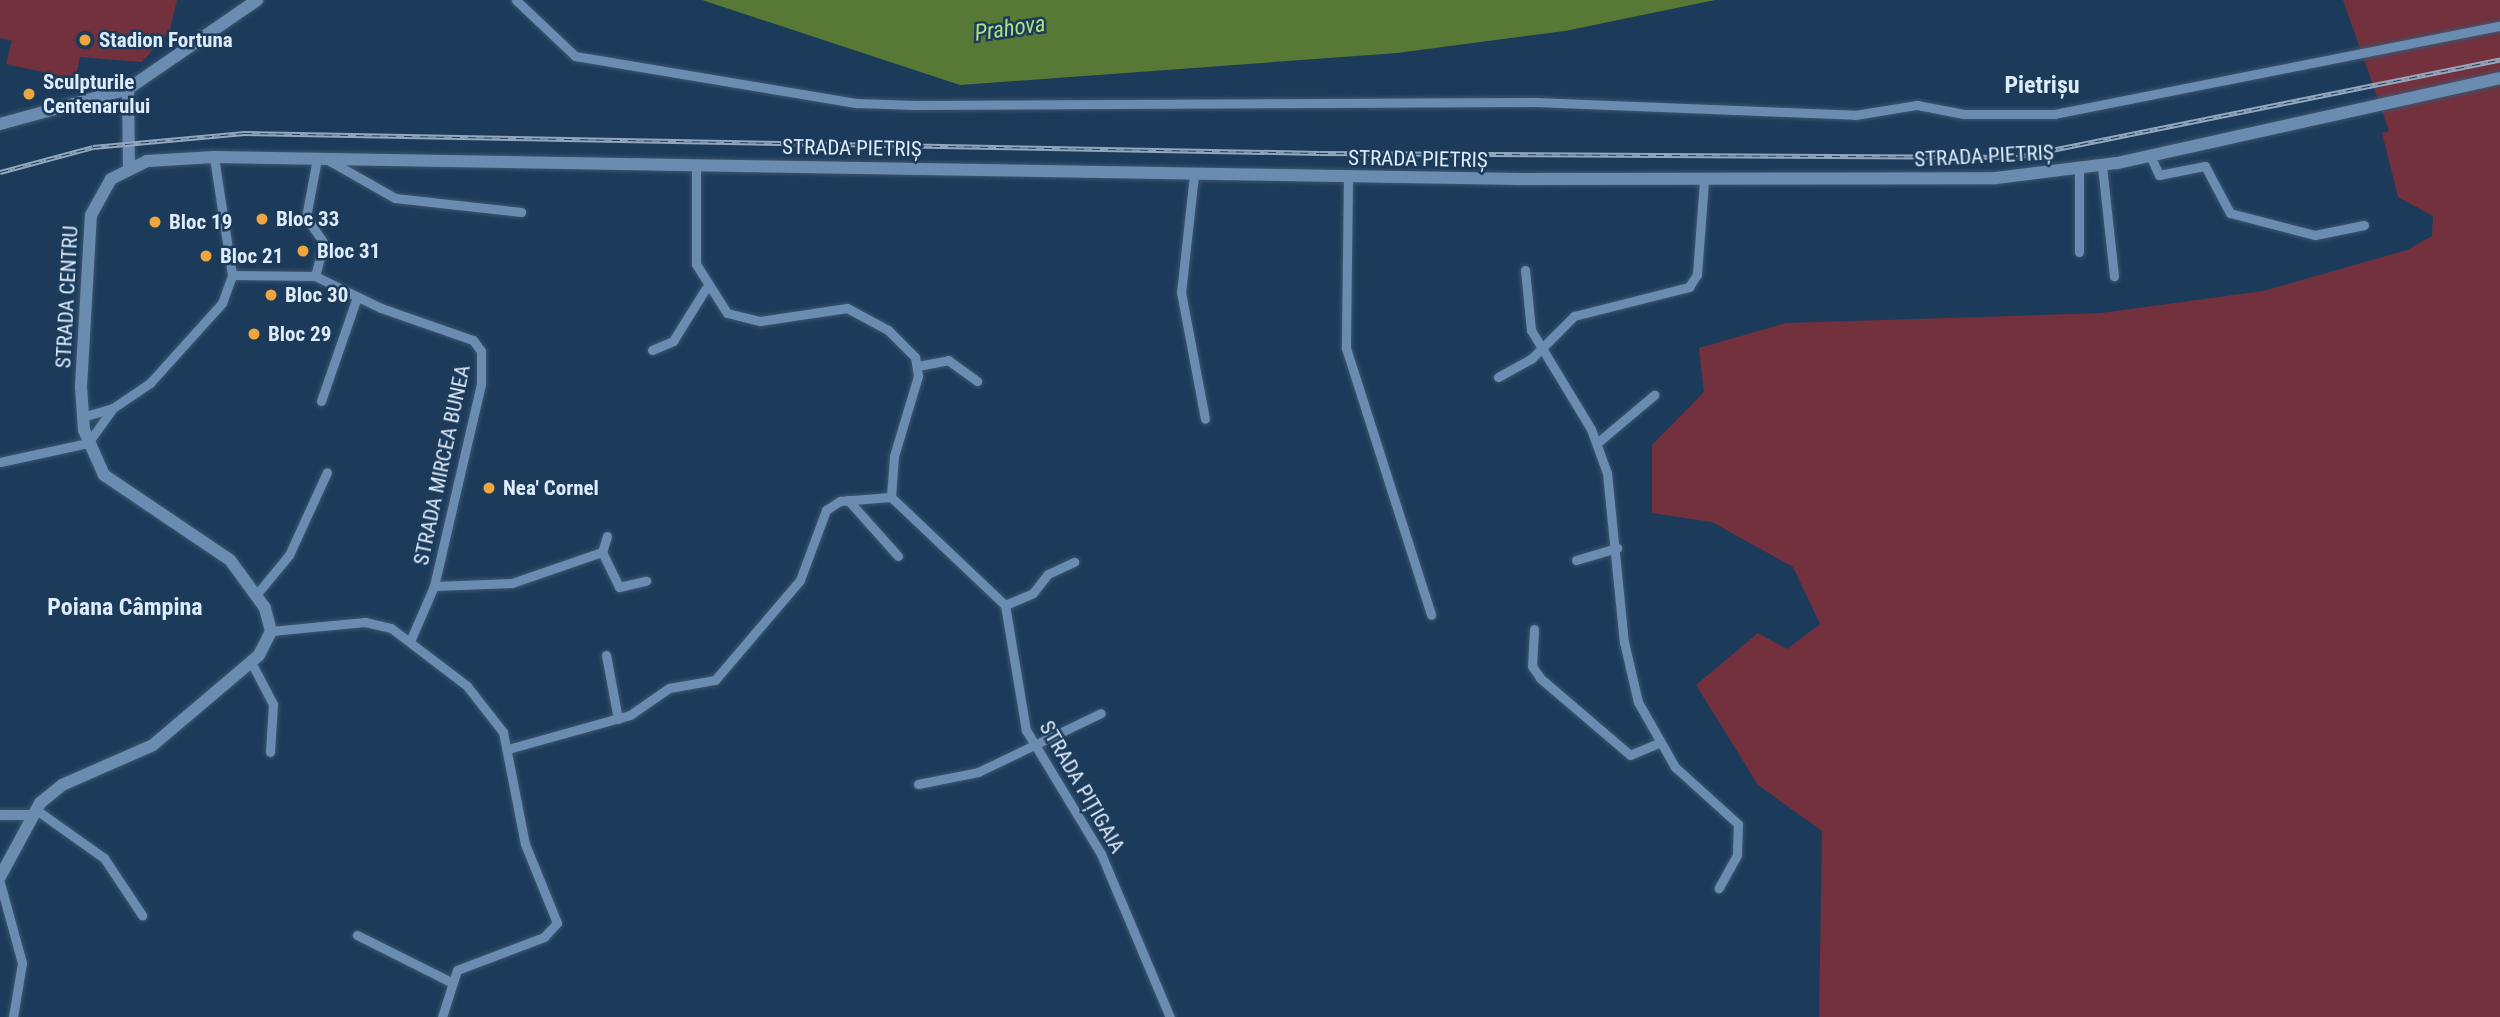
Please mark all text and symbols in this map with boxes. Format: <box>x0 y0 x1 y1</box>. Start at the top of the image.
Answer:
water label: Prahova <box>973 10 1047 48</box>
place label: Stadion Fortuna <box>99 27 233 53</box>
marker: Stadion Fortuna <box>77 32 93 48</box>
place label: Sculpturile Centenarului <box>43 69 150 119</box>
district label: Pietrișu <box>2004 72 2080 100</box>
marker: Sculpturile Centenarului <box>21 86 37 102</box>
street label: STRADA PIETRIȘ <box>782 134 922 162</box>
street label: STRADA PIETRIȘ <box>1914 140 2054 172</box>
street label: STRADA PIETRIȘ <box>1348 145 1488 173</box>
place label: Bloc 33 <box>276 206 339 232</box>
place label: Bloc 19 <box>169 209 232 235</box>
marker: Bloc 33 <box>254 211 270 227</box>
marker: Bloc 19 <box>147 214 163 230</box>
street label: STRADA CENTRU <box>51 225 83 369</box>
place label: Bloc 31 <box>317 238 380 264</box>
place label: Bloc 21 <box>220 243 283 269</box>
marker: Bloc 31 <box>295 243 311 259</box>
marker: Bloc 21 <box>198 248 214 264</box>
place label: Bloc 30 <box>285 282 348 308</box>
marker: Bloc 30 <box>263 287 279 303</box>
place label: Bloc 29 <box>268 321 331 347</box>
marker: Bloc 29 <box>246 326 262 342</box>
street label: STRADA MIRCEA BUNEA <box>408 363 476 567</box>
place label: Nea' Cornel <box>503 475 599 501</box>
marker: Nea' Cornel <box>481 480 497 496</box>
district label: Poiana Câmpina <box>47 594 203 622</box>
street label: STRADA PIȚIGAIA <box>1034 716 1130 858</box>

